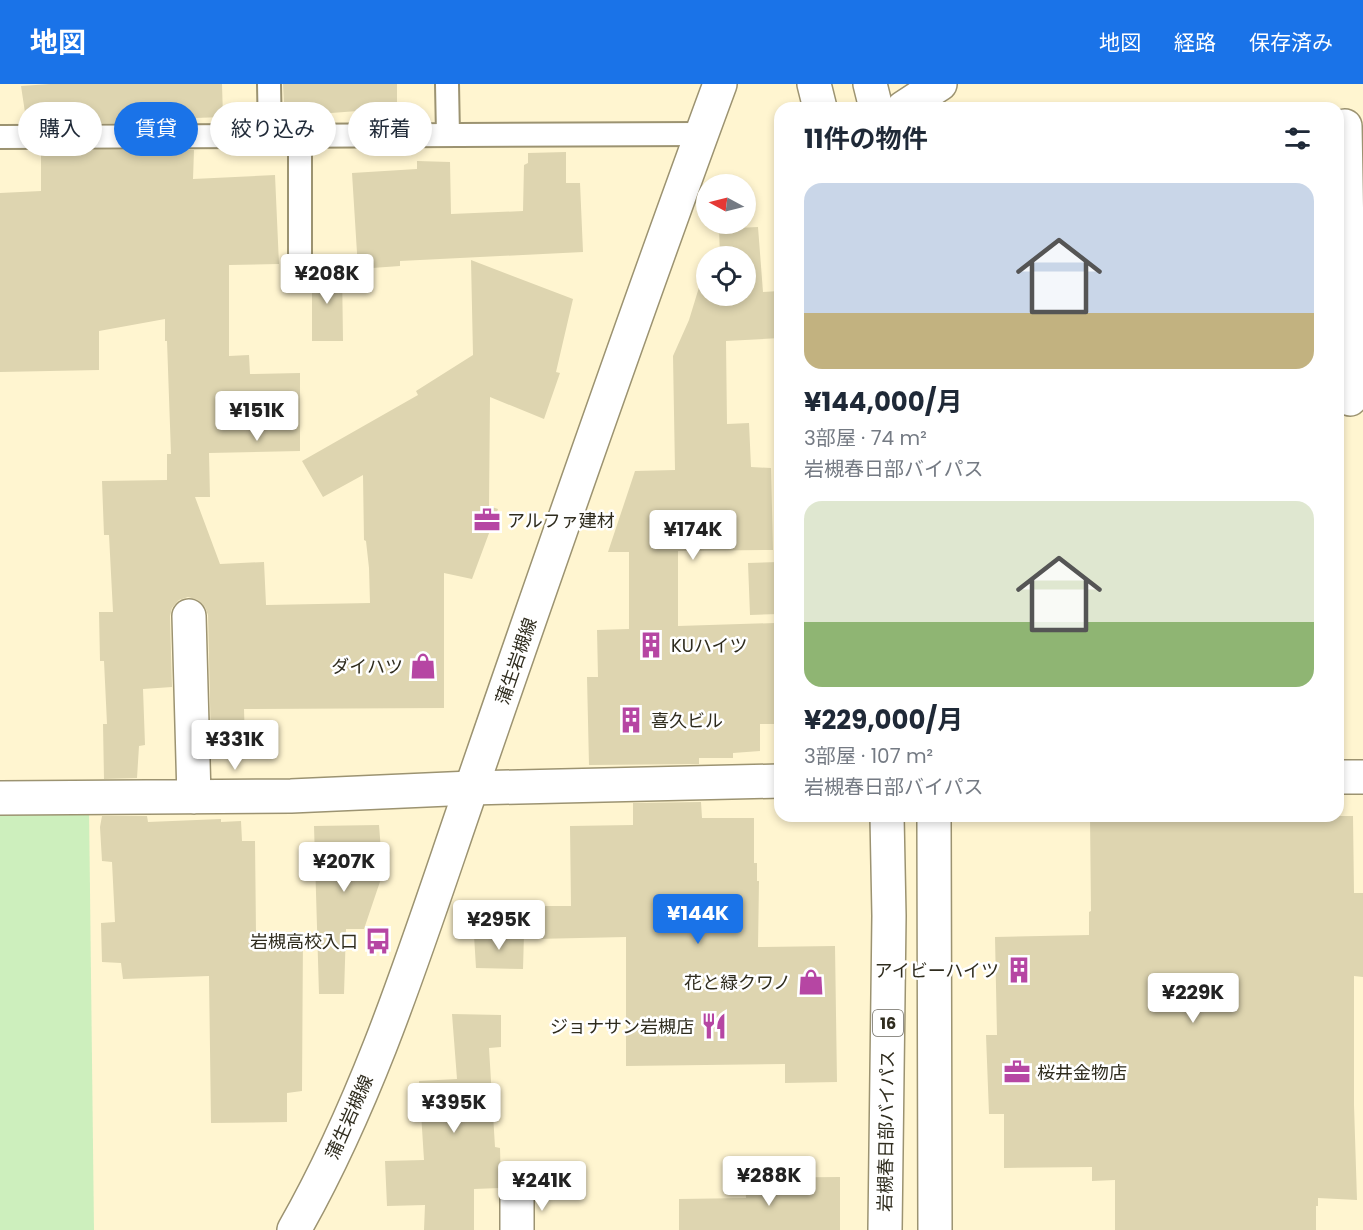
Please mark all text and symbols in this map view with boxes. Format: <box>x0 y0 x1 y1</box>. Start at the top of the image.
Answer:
text: 地図 <box>30 23 86 62</box>
text: 地図 <box>1099 28 1141 57</box>
text: 経路 <box>1174 28 1216 57</box>
text: 保存済み <box>1249 28 1333 57</box>
chip: 購入 <box>18 102 102 156</box>
chip: 賃貸 <box>114 102 198 156</box>
chip: 絞り込み <box>210 102 336 156</box>
chip: 新着 <box>348 102 432 156</box>
text: 11件の物件 <box>804 121 928 157</box>
icon: filters <box>1281 122 1314 155</box>
north arrow <box>696 174 756 234</box>
map controls <box>696 174 756 306</box>
icon: home <box>1005 222 1113 330</box>
button: locate <box>696 246 756 306</box>
pin: ¥208K <box>285 254 369 305</box>
text: ¥208K <box>295 259 359 287</box>
text: ¥144,000/月 <box>804 384 963 420</box>
pin: ¥151K <box>215 391 299 442</box>
text: ¥151K <box>229 396 285 424</box>
text: 3部屋 · 74 m² <box>804 424 927 452</box>
text: 岩槻春日部バイパス <box>804 455 984 483</box>
office icon: アルファ建材 <box>472 505 502 535</box>
place label: アルファ建材 <box>507 508 615 533</box>
pin: ¥174K <box>651 510 735 561</box>
text: ¥174K <box>663 515 723 543</box>
icon: home <box>1005 540 1113 648</box>
street label: 蒲生岩槻線 <box>490 614 542 708</box>
building icon: KUハイツ <box>636 630 666 660</box>
place label: KUハイツ <box>671 633 748 658</box>
shop icon: ダイハツ <box>408 651 438 681</box>
place label: ダイハツ <box>331 654 403 679</box>
text: ¥229,000/月 <box>804 702 963 738</box>
building icon: 喜久ビル <box>616 705 646 735</box>
place label: 喜久ビル <box>651 708 723 733</box>
pin: ¥331K <box>193 720 277 771</box>
text: ¥331K <box>205 725 265 753</box>
text: 3部屋 · 107 m² <box>804 742 933 770</box>
text: 岩槻春日部バイパス <box>804 773 984 801</box>
pin: ¥207K <box>302 842 386 893</box>
text: ¥207K <box>313 847 375 875</box>
pin: ¥144K <box>656 894 740 945</box>
text: ¥144K <box>667 899 729 927</box>
pin: ¥295K <box>457 900 541 951</box>
text: ¥295K <box>467 905 531 933</box>
bus stop icon: 岩槻高校入口 <box>363 926 393 956</box>
place label: 岩槻高校入口 <box>250 929 358 954</box>
building icon: アイビーハイツ <box>1004 955 1034 985</box>
place label: アイビーハイツ <box>875 958 999 983</box>
shop icon: 花と緑クワノ <box>796 967 826 997</box>
place label: 花と緑クワノ <box>684 970 791 995</box>
pin: ¥229K <box>1151 973 1235 1024</box>
text: ¥229K <box>1162 978 1224 1006</box>
road number: 16 <box>873 1010 903 1036</box>
restaurant icon: ジョナサン岩槻店 <box>699 1011 729 1041</box>
place label: ジョナサン岩槻店 <box>550 1014 694 1039</box>
street label: 岩槻春日部バイパス <box>872 1050 900 1212</box>
office icon: 桜井金物店 <box>1002 1057 1032 1087</box>
place label: 桜井金物店 <box>1037 1060 1127 1085</box>
street label: 蒲生岩槻線 <box>319 1071 379 1163</box>
pin: ¥395K <box>412 1083 496 1134</box>
text: ¥395K <box>422 1088 486 1116</box>
pin: ¥288K <box>727 1156 811 1207</box>
pin: ¥241K <box>500 1161 584 1212</box>
text: ¥288K <box>737 1161 801 1189</box>
text: ¥241K <box>512 1166 572 1194</box>

